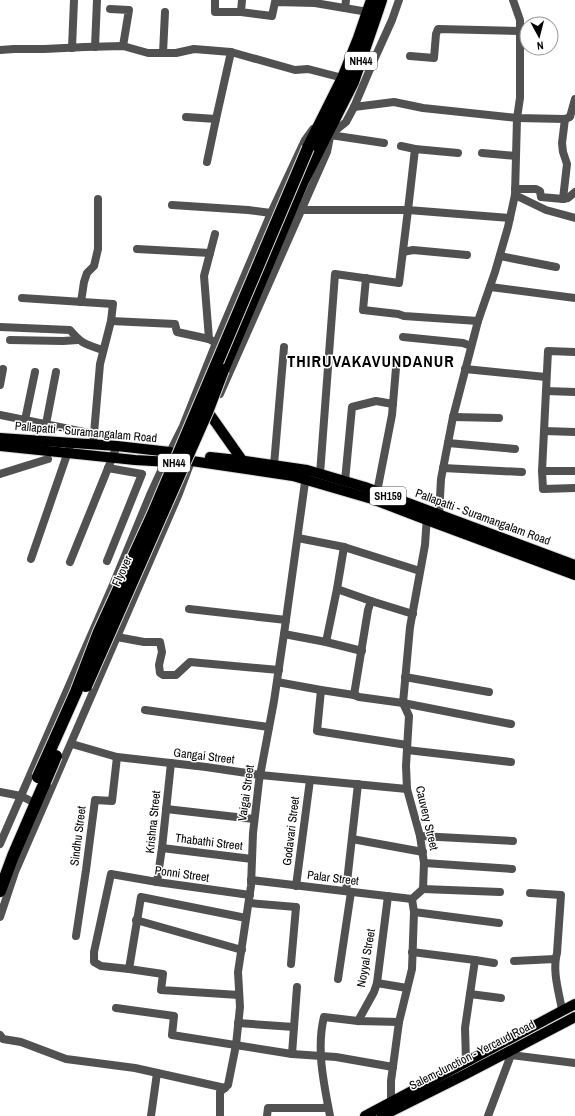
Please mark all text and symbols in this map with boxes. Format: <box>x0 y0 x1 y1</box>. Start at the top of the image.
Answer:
north arrow <box>519 16 559 56</box>
text: N <box>536 39 544 53</box>
road number: NH44 <box>345 52 377 70</box>
district label: THIRUVAKAVUNDANUR <box>287 350 455 372</box>
street label: Pallapatti - Suramangalam Road <box>14 418 158 446</box>
road number: NH44 <box>158 454 190 472</box>
street label: Pallapatti - Suramangalam Road <box>413 485 553 549</box>
road number: SH159 <box>370 487 406 505</box>
street label: Flyover <box>108 552 136 589</box>
street label: Gangai Street <box>173 744 236 768</box>
street label: Vaigai Street <box>234 764 258 822</box>
street label: Cauvery Street <box>412 784 442 852</box>
street label: Krishna Street <box>142 790 164 854</box>
street label: Godavari Street <box>279 795 303 866</box>
street label: Sindhu Street <box>66 805 90 867</box>
street label: Thabathi Street <box>174 830 244 854</box>
street label: Ponni Street <box>154 862 210 886</box>
street label: Palar Street <box>306 867 360 889</box>
street label: Noyyal Street <box>353 927 379 988</box>
street label: Salem Junction - Yercaud Road <box>407 1016 537 1094</box>

